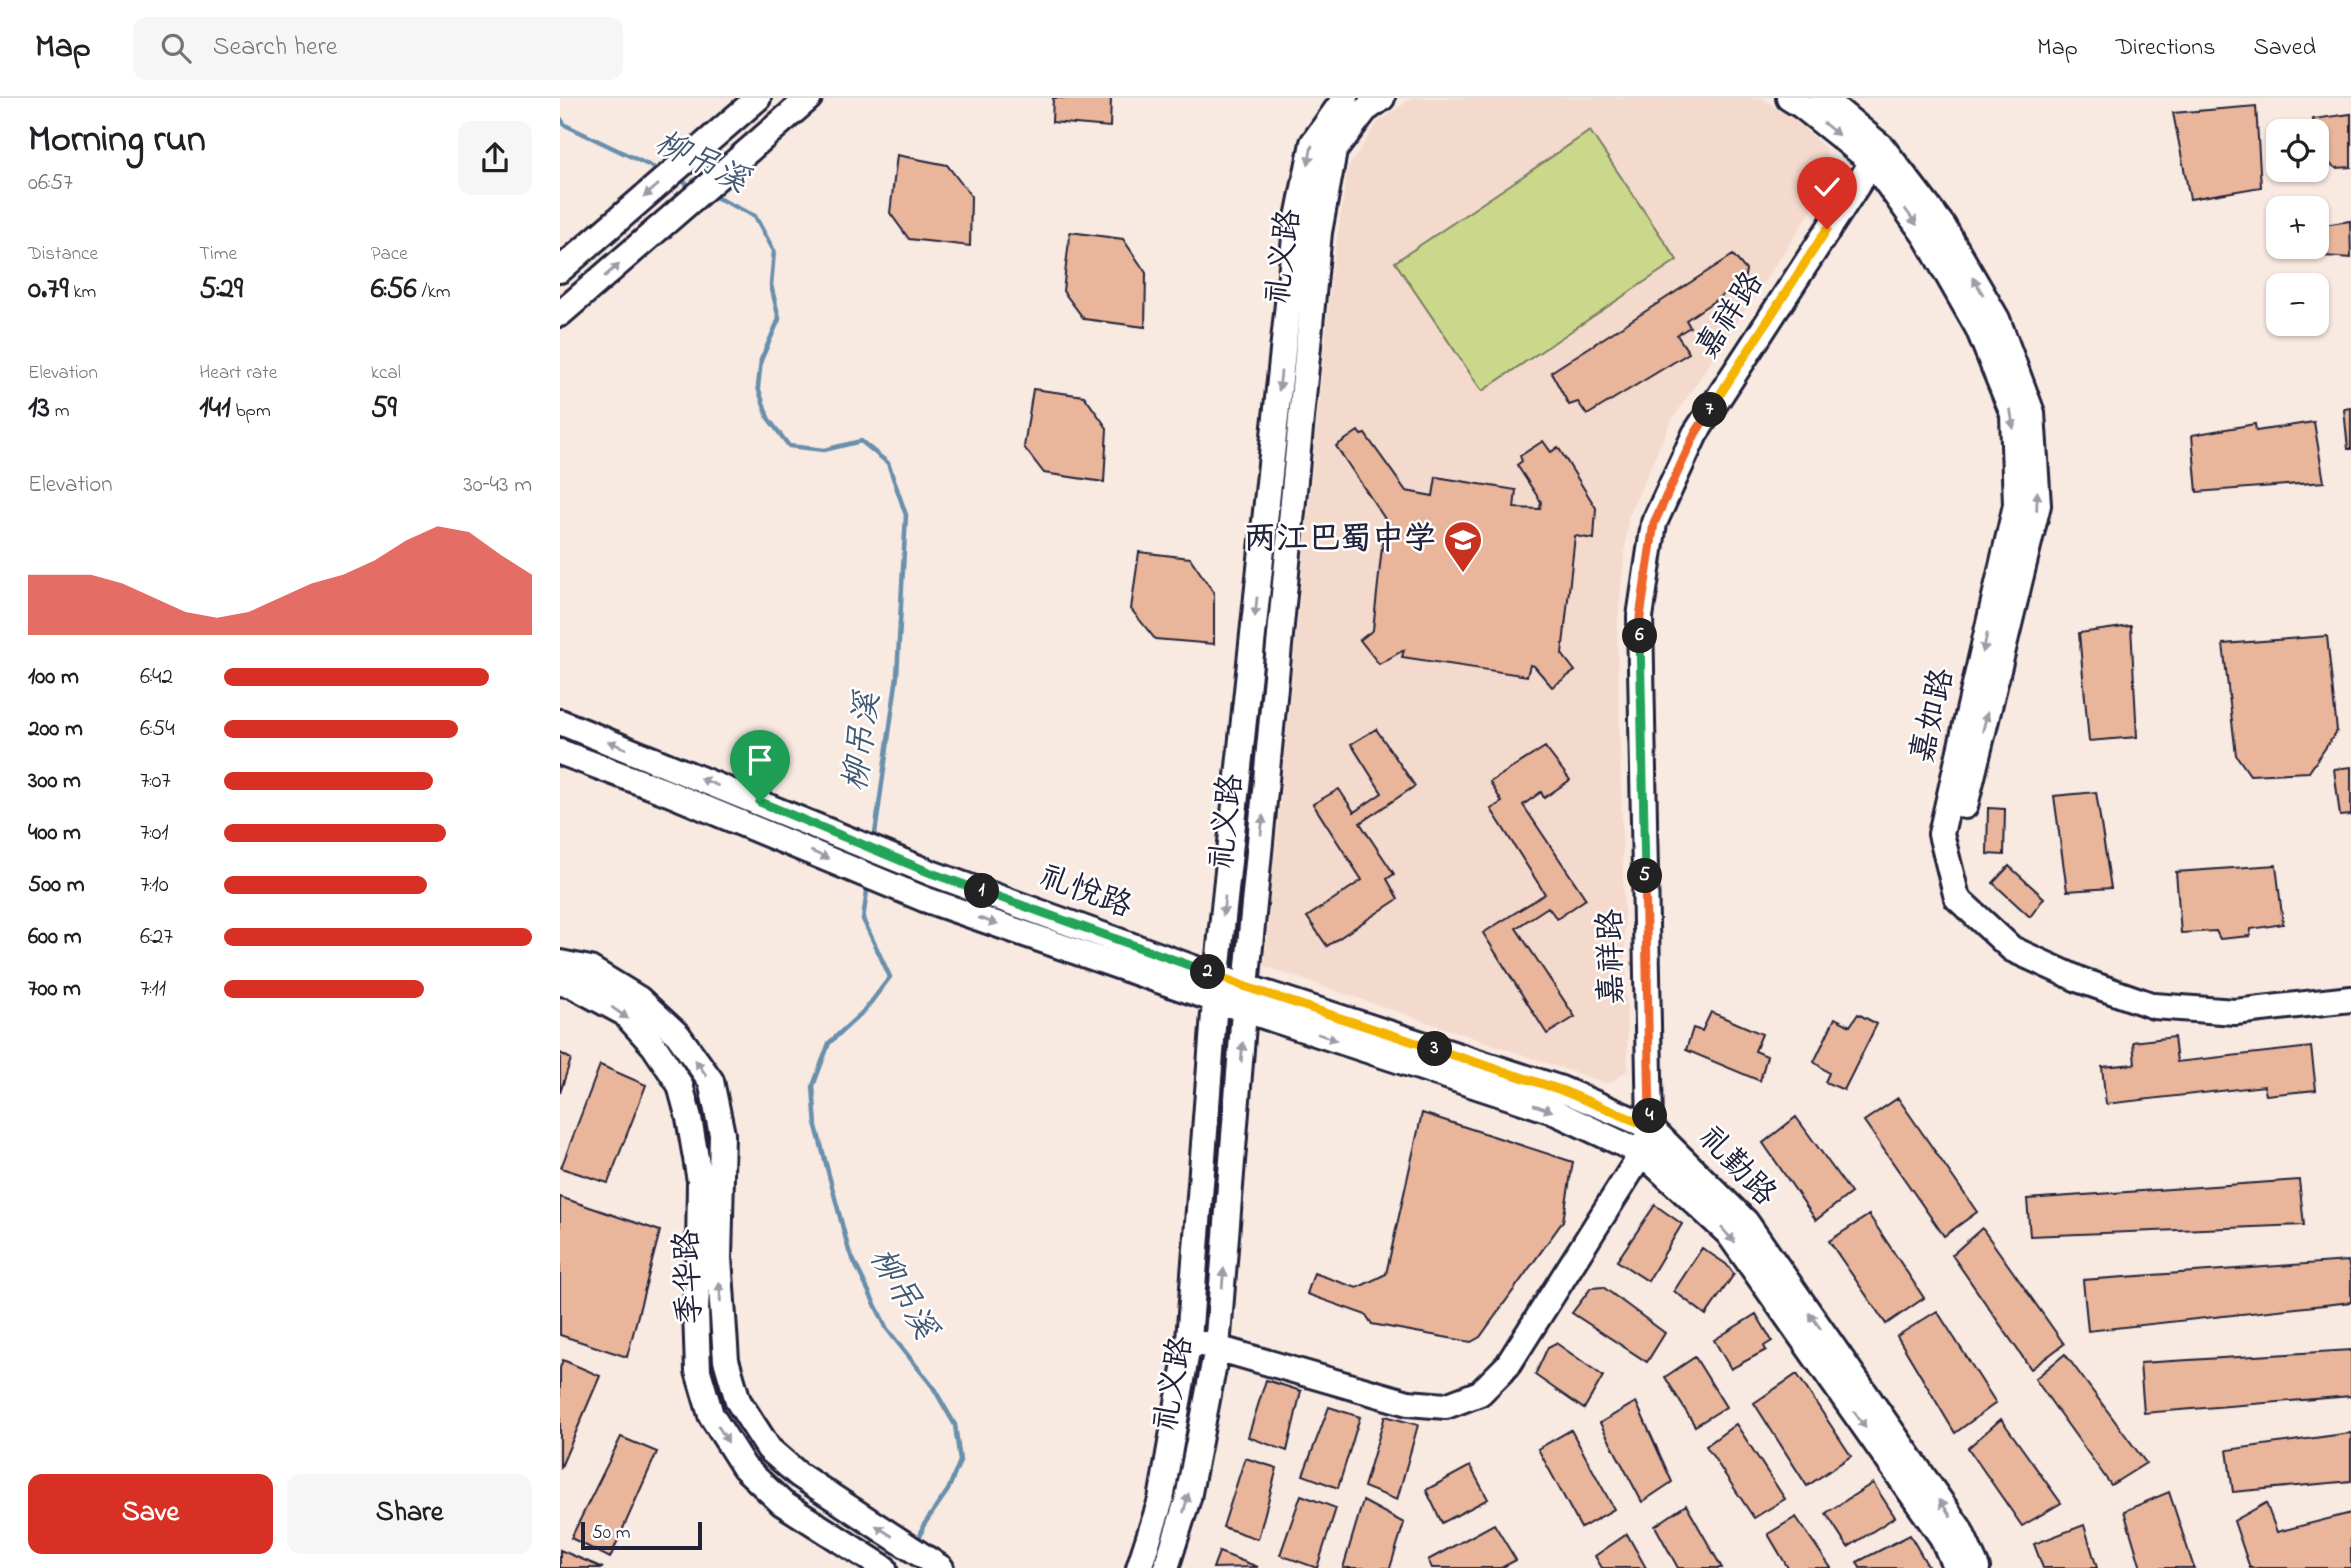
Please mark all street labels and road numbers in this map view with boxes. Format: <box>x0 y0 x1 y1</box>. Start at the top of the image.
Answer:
street label: 礼义路 <box>1256 206 1314 308</box>
street label: 嘉祥路 <box>1685 263 1777 369</box>
street label: 嘉如路 <box>1900 664 1968 768</box>
street label: 礼义路 <box>1200 772 1256 872</box>
street label: 礼悦路 <box>1032 854 1138 932</box>
street label: 嘉祥路 <box>1589 909 1637 1005</box>
street label: 礼勤路 <box>1686 1116 1786 1218</box>
street label: 季华路 <box>665 1228 715 1326</box>
street label: 礼义路 <box>1144 1333 1206 1435</box>

